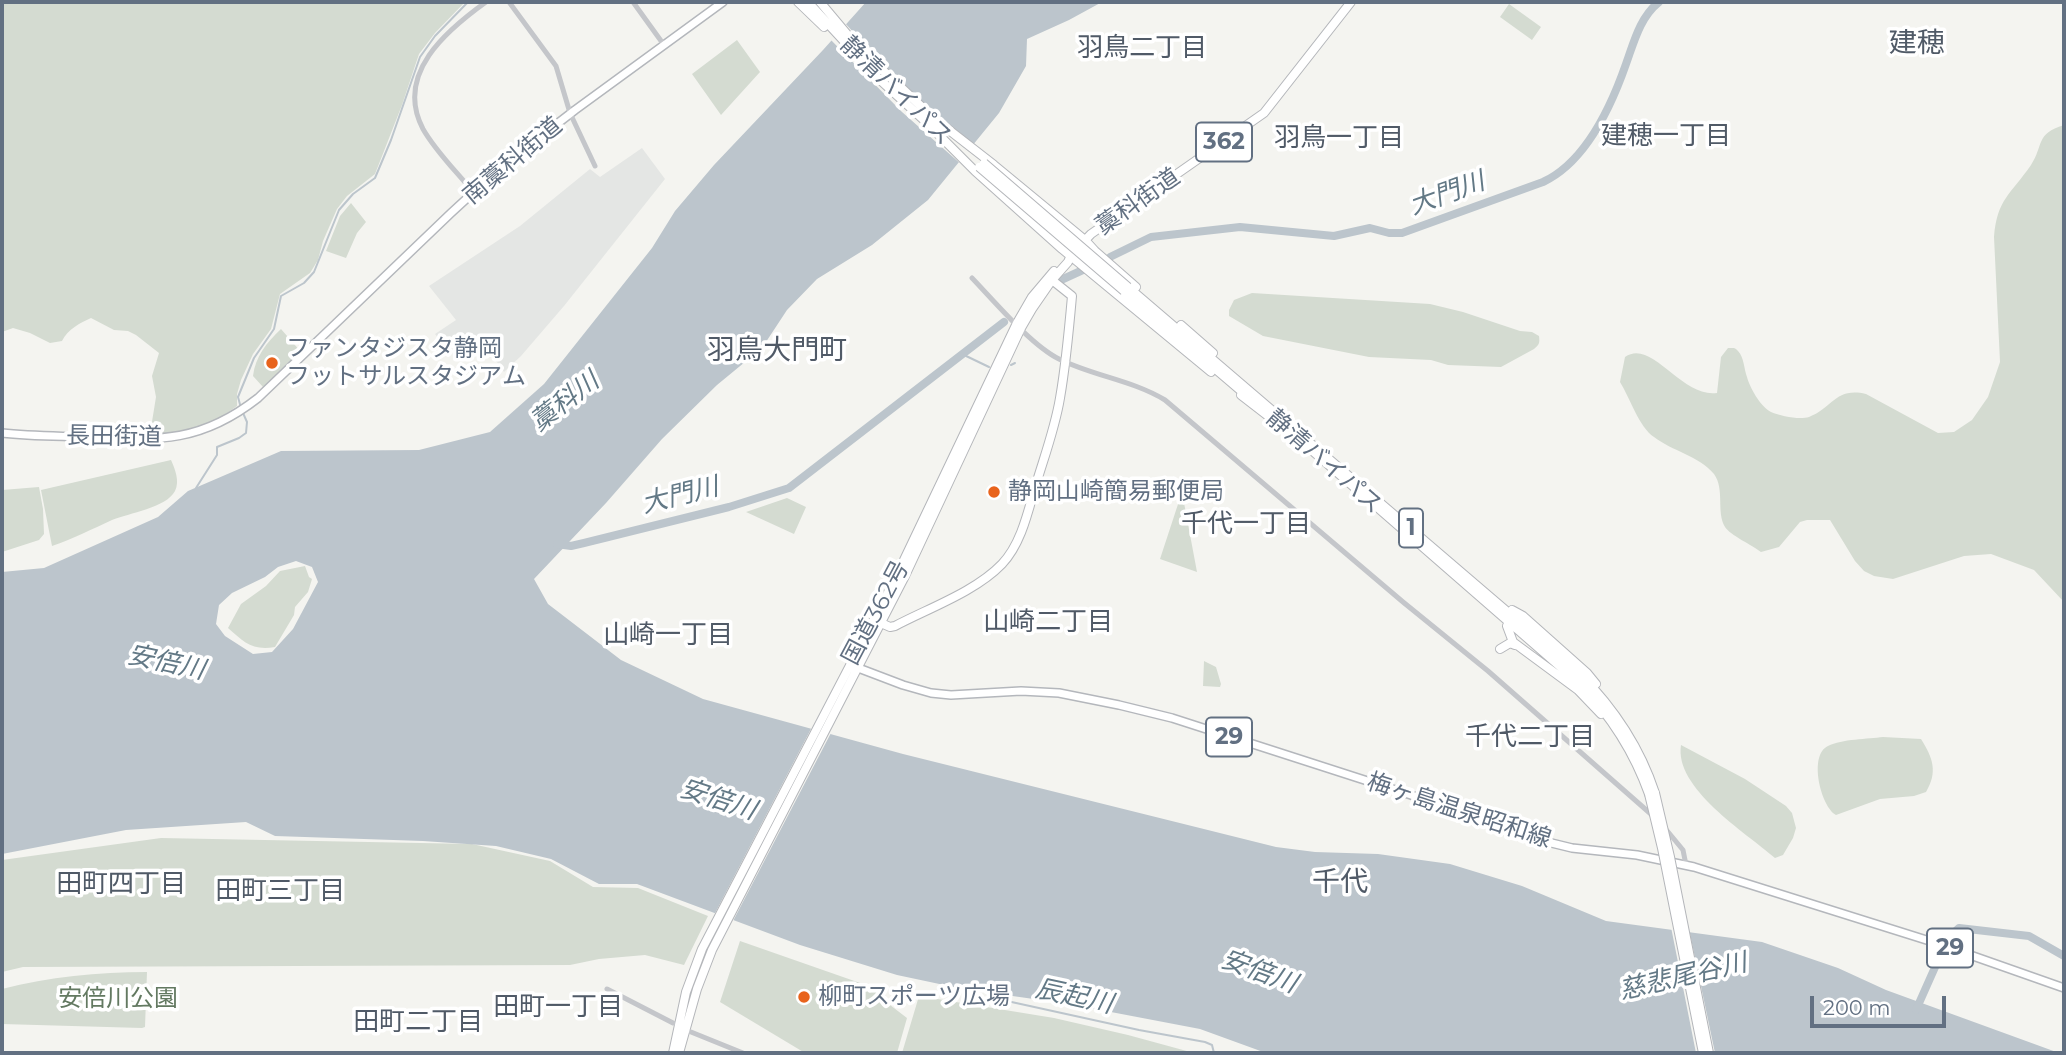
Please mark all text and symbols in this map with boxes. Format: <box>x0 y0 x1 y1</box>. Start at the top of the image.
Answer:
district label: 建穂 <box>1889 27 1945 61</box>
street label: 静清バイパス <box>834 31 958 151</box>
district label: 羽鳥二丁目 <box>1077 32 1207 64</box>
street label: 南藁科街道 <box>458 111 568 211</box>
district label: 建穂一丁目 <box>1601 120 1731 152</box>
road number: 362 <box>1196 122 1252 162</box>
district label: 羽鳥一丁目 <box>1274 122 1404 154</box>
street label: 藁科街道 <box>1090 163 1186 241</box>
water label: 大門川 <box>1405 166 1489 222</box>
district label: 羽鳥大門町 <box>707 334 847 368</box>
place label: ファンタジスタ静岡 フットサルスタジアム <box>286 335 526 391</box>
marker: ファンタジスタ静岡 フットサルスタジアム <box>264 355 280 371</box>
water label: 藁科川 <box>525 366 605 438</box>
street label: 静清バイパス <box>1260 404 1388 520</box>
street label: 長田街道 <box>66 422 162 452</box>
water label: 大門川 <box>638 471 722 521</box>
place label: 静岡山崎簡易郵便局 <box>1008 478 1224 506</box>
marker: 静岡山崎簡易郵便局 <box>986 484 1002 500</box>
district label: 千代一丁目 <box>1181 508 1311 540</box>
road number: 1 <box>1399 508 1423 548</box>
street label: 国道362号 <box>837 556 915 670</box>
district label: 山崎二丁目 <box>983 606 1113 638</box>
district label: 山崎一丁目 <box>603 619 733 651</box>
water label: 安倍川 <box>125 640 207 686</box>
road number: 29 <box>1206 718 1252 757</box>
district label: 千代二丁目 <box>1465 721 1595 753</box>
street label: 梅ヶ島温泉昭和線 <box>1363 768 1555 854</box>
water label: 安倍川 <box>676 773 760 827</box>
district label: 千代 <box>1312 866 1368 900</box>
district label: 田町四丁目 <box>56 868 186 900</box>
district label: 田町三丁目 <box>215 875 345 907</box>
road number: 29 <box>1927 928 1973 967</box>
water label: 安倍川 <box>1217 944 1301 1000</box>
water label: 慈悲尾谷川 <box>1616 947 1750 1007</box>
water label: 辰起川 <box>1033 974 1115 1020</box>
scale bar <box>1814 982 1951 1026</box>
place label: 柳町スポーツ広場 <box>818 983 1010 1011</box>
park label: 安倍川公園 <box>58 985 178 1013</box>
marker: 柳町スポーツ広場 <box>796 989 812 1005</box>
district label: 田町一丁目 <box>493 991 623 1023</box>
text: 200 m <box>1823 995 1890 1020</box>
district label: 田町二丁目 <box>353 1006 483 1038</box>

